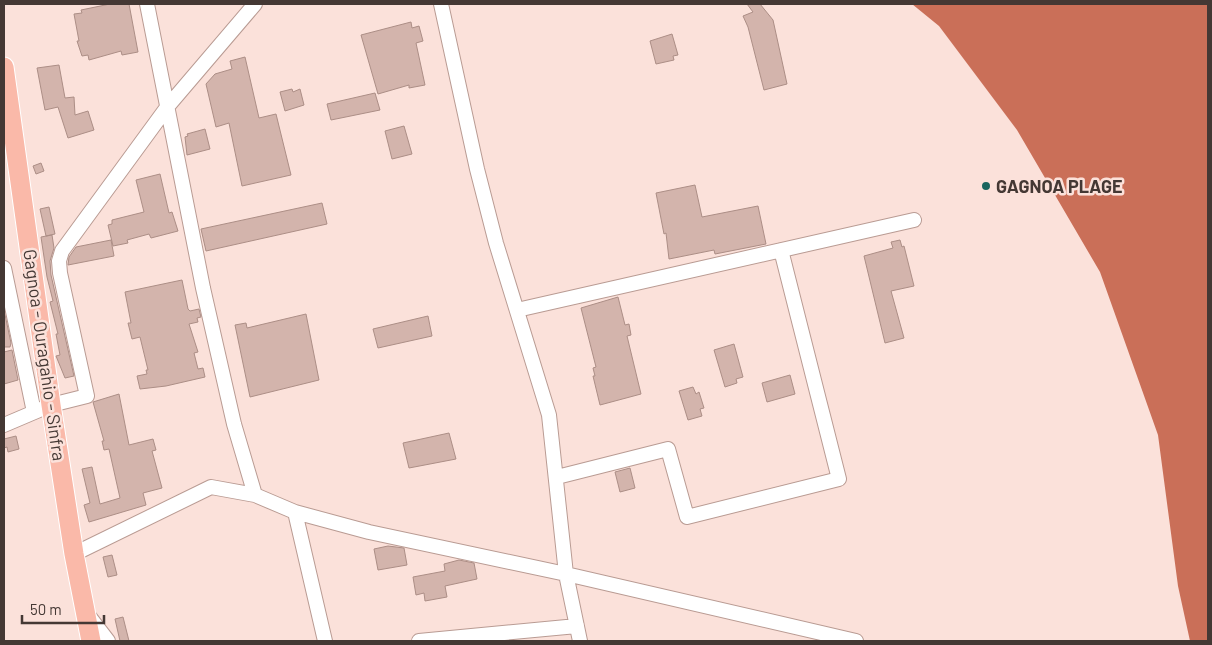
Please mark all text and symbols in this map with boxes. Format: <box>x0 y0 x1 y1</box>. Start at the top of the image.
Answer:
place label: GAGNOA PLAGE <box>996 175 1123 197</box>
marker: GAGNOA PLAGE <box>980 180 992 192</box>
street label: Gagnoa - Ouragahio - Sinfra <box>19 248 71 462</box>
scale bar <box>22 592 105 624</box>
text: 50 m <box>30 600 62 618</box>

